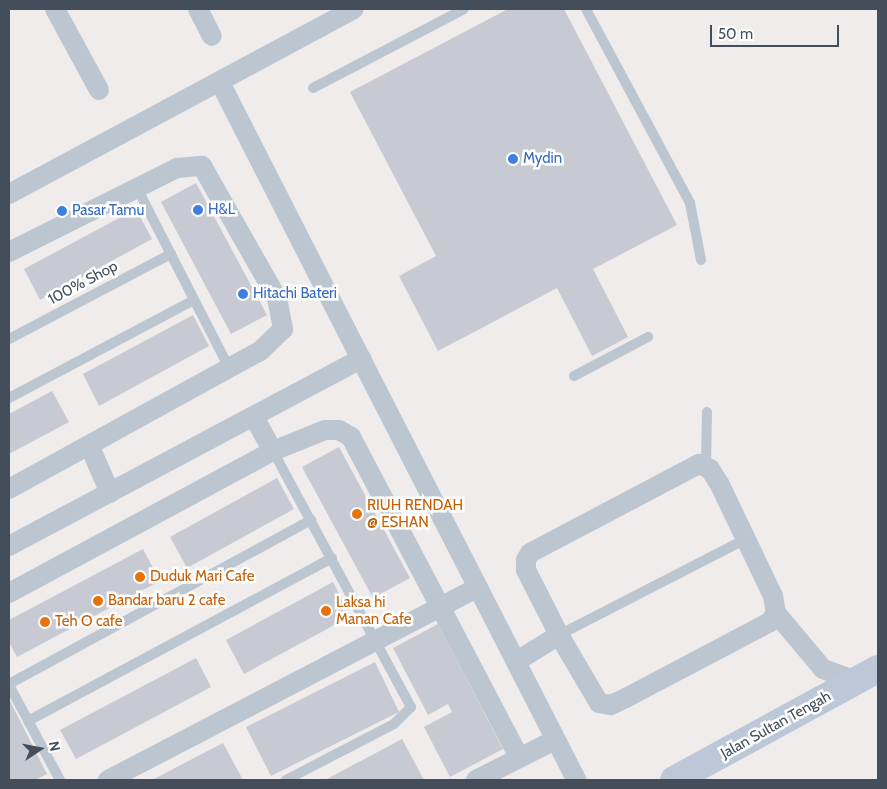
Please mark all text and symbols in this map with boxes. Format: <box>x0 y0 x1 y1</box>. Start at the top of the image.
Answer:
scale bar <box>712 15 841 47</box>
text: 50 m <box>718 25 753 43</box>
place label: Mydin <box>523 150 562 168</box>
marker: Mydin <box>507 153 519 165</box>
place label: H&L <box>208 201 235 219</box>
place label: Pasar Tamu <box>72 202 144 220</box>
marker: H&L <box>192 204 204 216</box>
marker: Pasar Tamu <box>56 205 68 217</box>
street label: 100% Shop <box>45 257 121 309</box>
place label: Hitachi Bateri <box>253 285 337 303</box>
marker: Hitachi Bateri <box>237 288 249 300</box>
place label: RIUH RENDAH @ ESHAN <box>367 496 463 531</box>
marker: RIUH RENDAH @ ESHAN <box>351 508 363 520</box>
place label: Duduk Mari Cafe <box>150 568 254 586</box>
marker: Duduk Mari Cafe <box>134 571 146 583</box>
place label: Bandar baru 2 cafe <box>108 592 225 610</box>
place label: Laksa hi Manan Cafe <box>336 593 411 628</box>
marker: Bandar baru 2 cafe <box>92 595 104 607</box>
marker: Laksa hi Manan Cafe <box>320 605 332 617</box>
place label: Teh O cafe <box>55 613 122 631</box>
marker: Teh O cafe <box>39 616 51 628</box>
street label: Jalan Sultan Tengah <box>718 687 834 763</box>
north arrow <box>15 724 65 774</box>
text: N <box>45 740 65 753</box>

